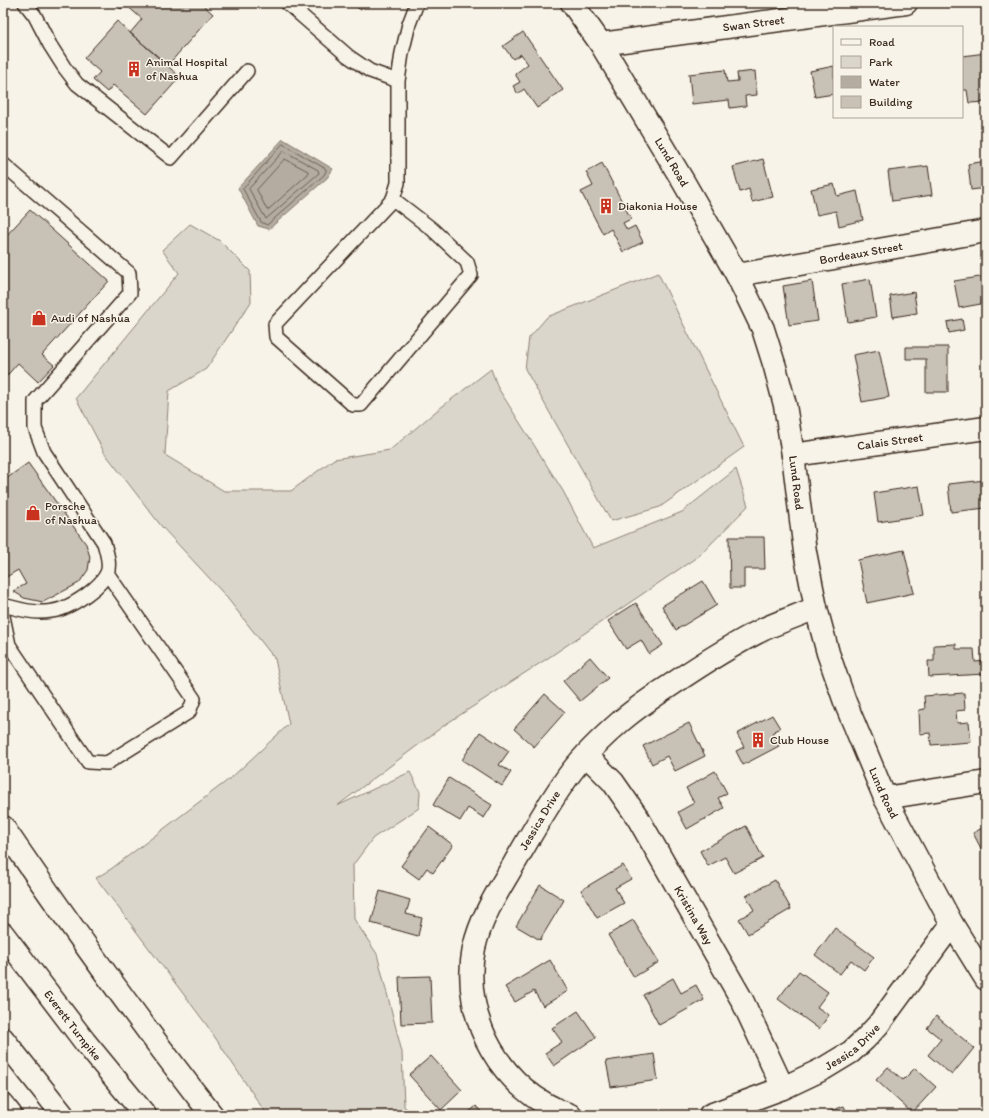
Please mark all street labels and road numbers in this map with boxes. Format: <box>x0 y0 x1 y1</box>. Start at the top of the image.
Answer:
street label: Swan Street <box>722 12 786 35</box>
street label: Lund Road <box>652 135 692 190</box>
street label: Bordeaux Street <box>818 239 904 267</box>
street label: Calais Street <box>856 430 924 453</box>
street label: Lund Road <box>786 455 807 511</box>
street label: Lund Road <box>866 765 902 821</box>
street label: Jessica Drive <box>517 788 563 853</box>
street label: Kristina Way <box>671 883 716 948</box>
street label: Everett Turnpike <box>41 987 105 1064</box>
street label: Jessica Drive <box>822 1020 883 1073</box>

